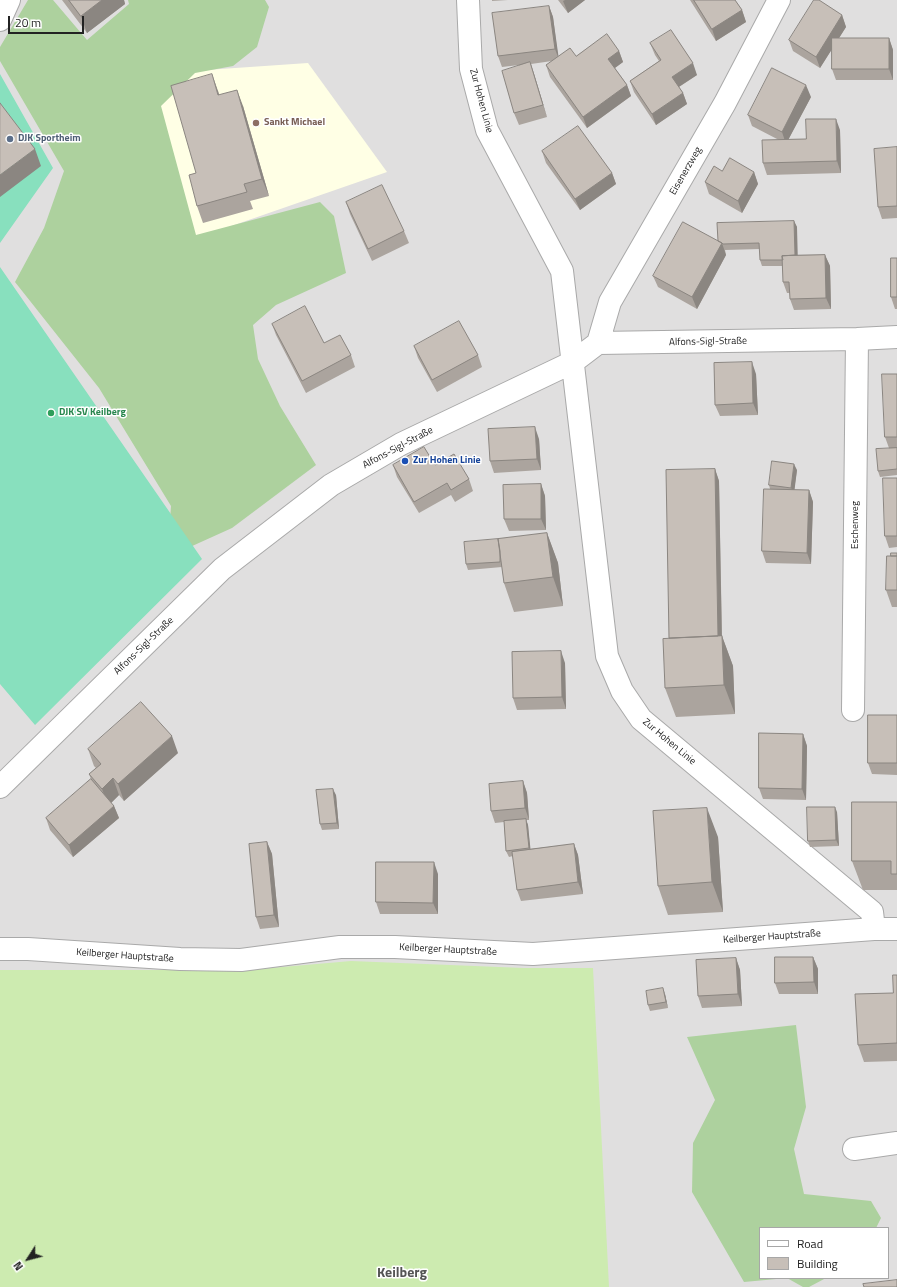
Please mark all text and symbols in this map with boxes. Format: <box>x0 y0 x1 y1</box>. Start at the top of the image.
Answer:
scale bar <box>10 8 86 34</box>
text: 20 m <box>15 13 41 32</box>
street label: Zur Hohen Linie <box>467 68 495 134</box>
place label: Sankt Michael <box>264 117 325 129</box>
marker: Sankt Michael <box>251 118 261 128</box>
place label: DJK Sportheim <box>18 133 81 145</box>
marker: DJK Sportheim <box>5 134 15 144</box>
street label: Eisenerzweg <box>667 145 705 197</box>
street label: Alfons-Sigl-Straße <box>669 335 747 349</box>
place label: DJK SV Keilberg <box>59 407 126 419</box>
marker: DJK SV Keilberg <box>46 408 56 418</box>
street label: Alfons-Sigl-Straße <box>361 424 435 472</box>
place label: Zur Hohen Linie <box>413 455 481 467</box>
marker: Zur Hohen Linie <box>400 456 410 466</box>
street label: Eschenweg <box>850 501 862 549</box>
street label: Alfons-Sigl-Straße <box>112 615 176 677</box>
street label: Zur Hohen Linie <box>640 716 698 768</box>
street label: Keilberger Hauptstraße <box>723 928 821 946</box>
street label: Keilberger Hauptstraße <box>399 941 497 959</box>
street label: Keilberger Hauptstraße <box>76 947 174 965</box>
legend <box>759 1227 889 1279</box>
text: Road <box>797 1234 823 1253</box>
north arrow <box>8 1239 48 1279</box>
text: Building <box>797 1254 838 1273</box>
text: N <box>10 1258 27 1274</box>
district label: Keilberg <box>377 1266 427 1282</box>

